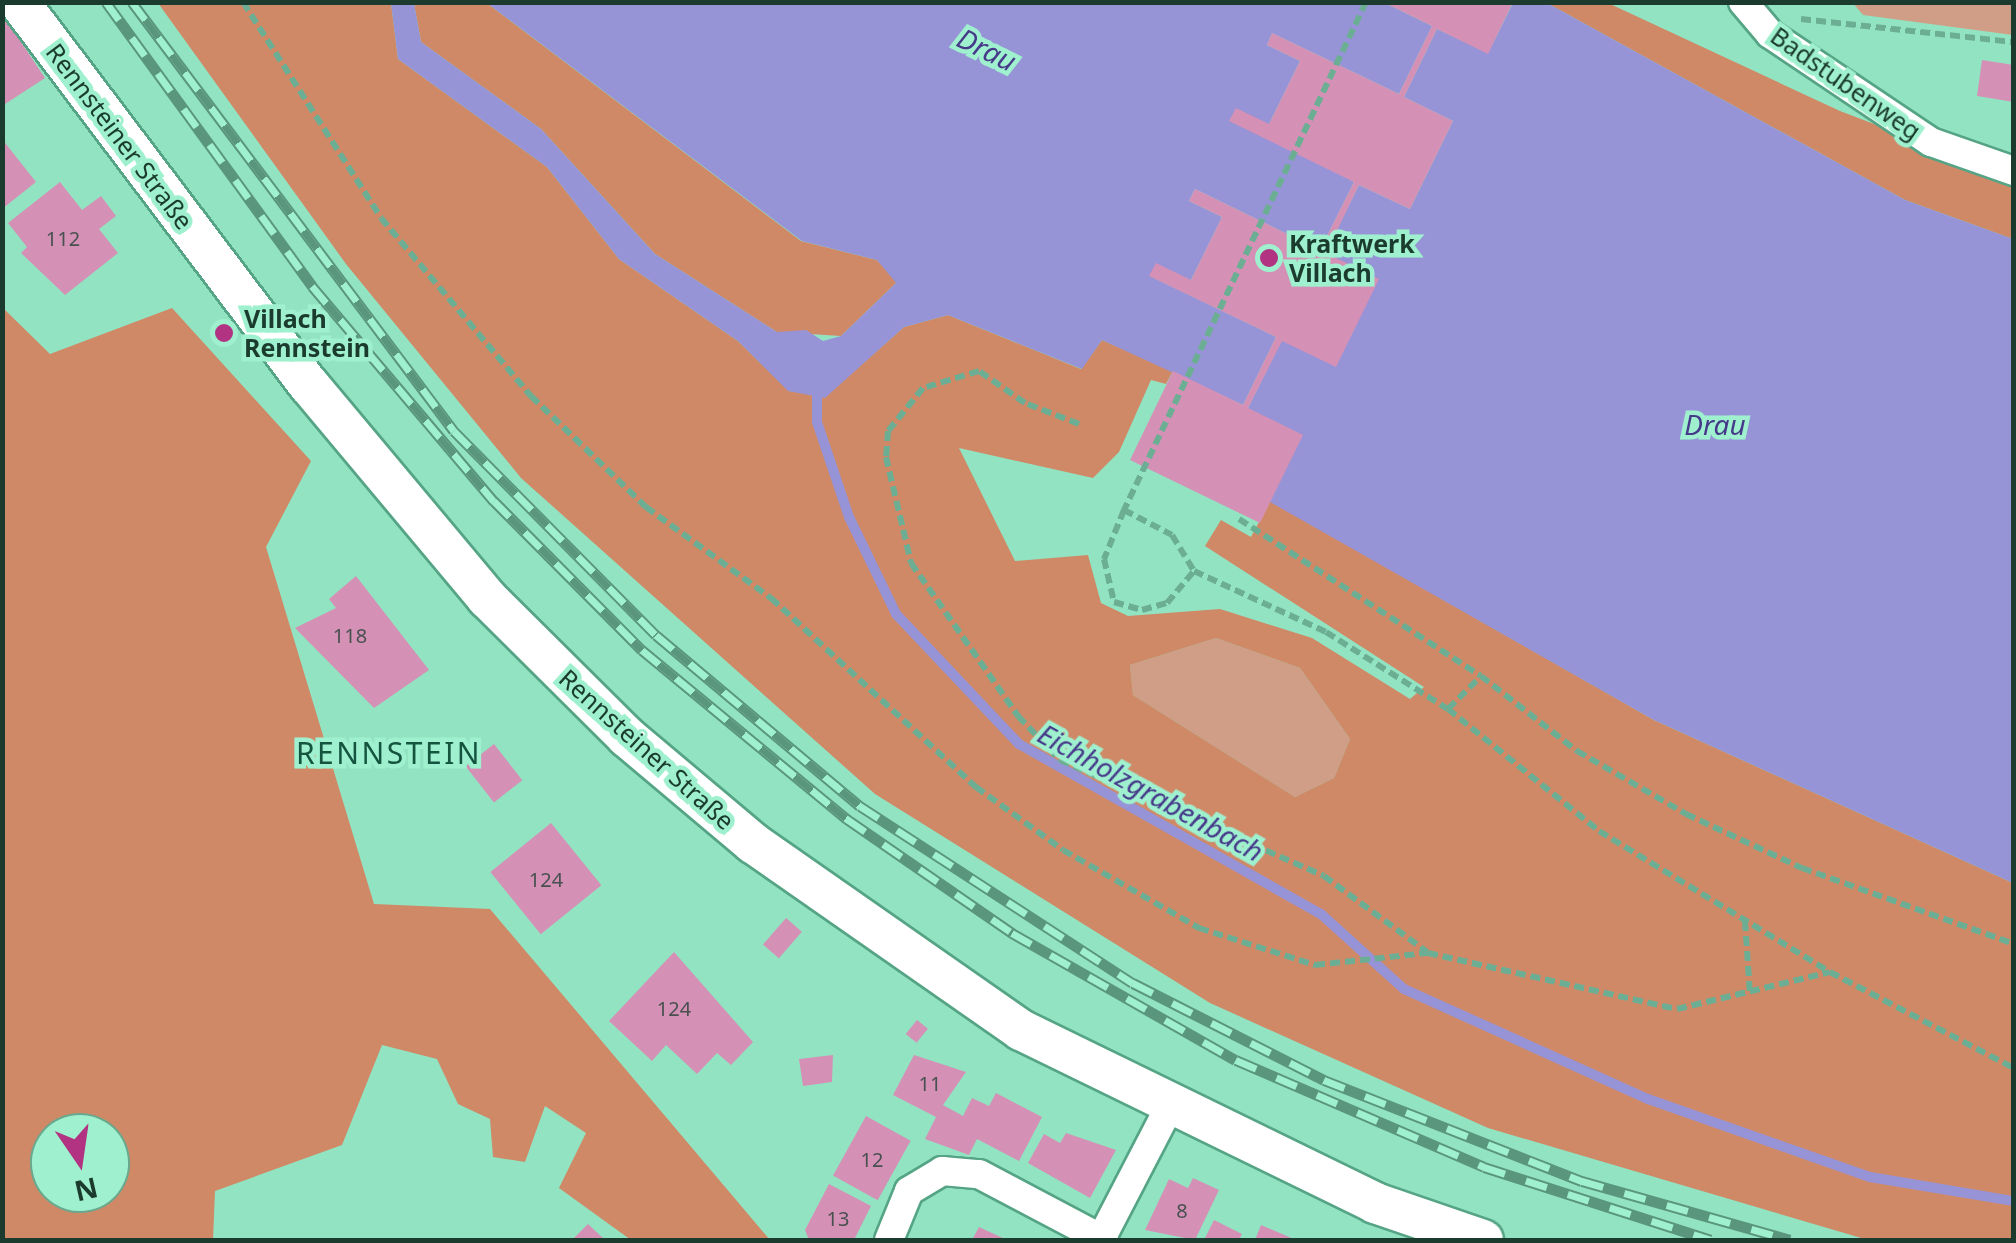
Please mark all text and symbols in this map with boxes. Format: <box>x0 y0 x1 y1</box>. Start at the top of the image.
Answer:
water label: Drau <box>952 20 1022 78</box>
street label: Badstubenweg <box>1765 20 1927 146</box>
street label: Rennsteiner Straße <box>40 37 200 235</box>
house number: 112 <box>46 226 80 250</box>
place label: Kraftwerk Villach <box>1289 229 1415 288</box>
marker: Kraftwerk Villach <box>1258 247 1280 269</box>
place label: Villach Rennstein <box>244 304 370 363</box>
marker: Villach Rennstein <box>213 322 235 344</box>
water label: Drau <box>1684 407 1746 441</box>
house number: 118 <box>333 623 367 647</box>
street label: Rennsteiner Straße <box>553 663 741 835</box>
water label: Eichholzgrabenbach <box>1033 716 1269 868</box>
district label: RENNSTEIN <box>296 735 482 771</box>
house number: 124 <box>529 867 563 891</box>
house number: 124 <box>657 996 691 1020</box>
house number: 11 <box>919 1071 941 1095</box>
north arrow <box>30 1113 130 1213</box>
house number: 12 <box>861 1147 883 1171</box>
text: N <box>71 1169 102 1211</box>
house number: 8 <box>1176 1198 1188 1222</box>
house number: 13 <box>827 1206 849 1230</box>

